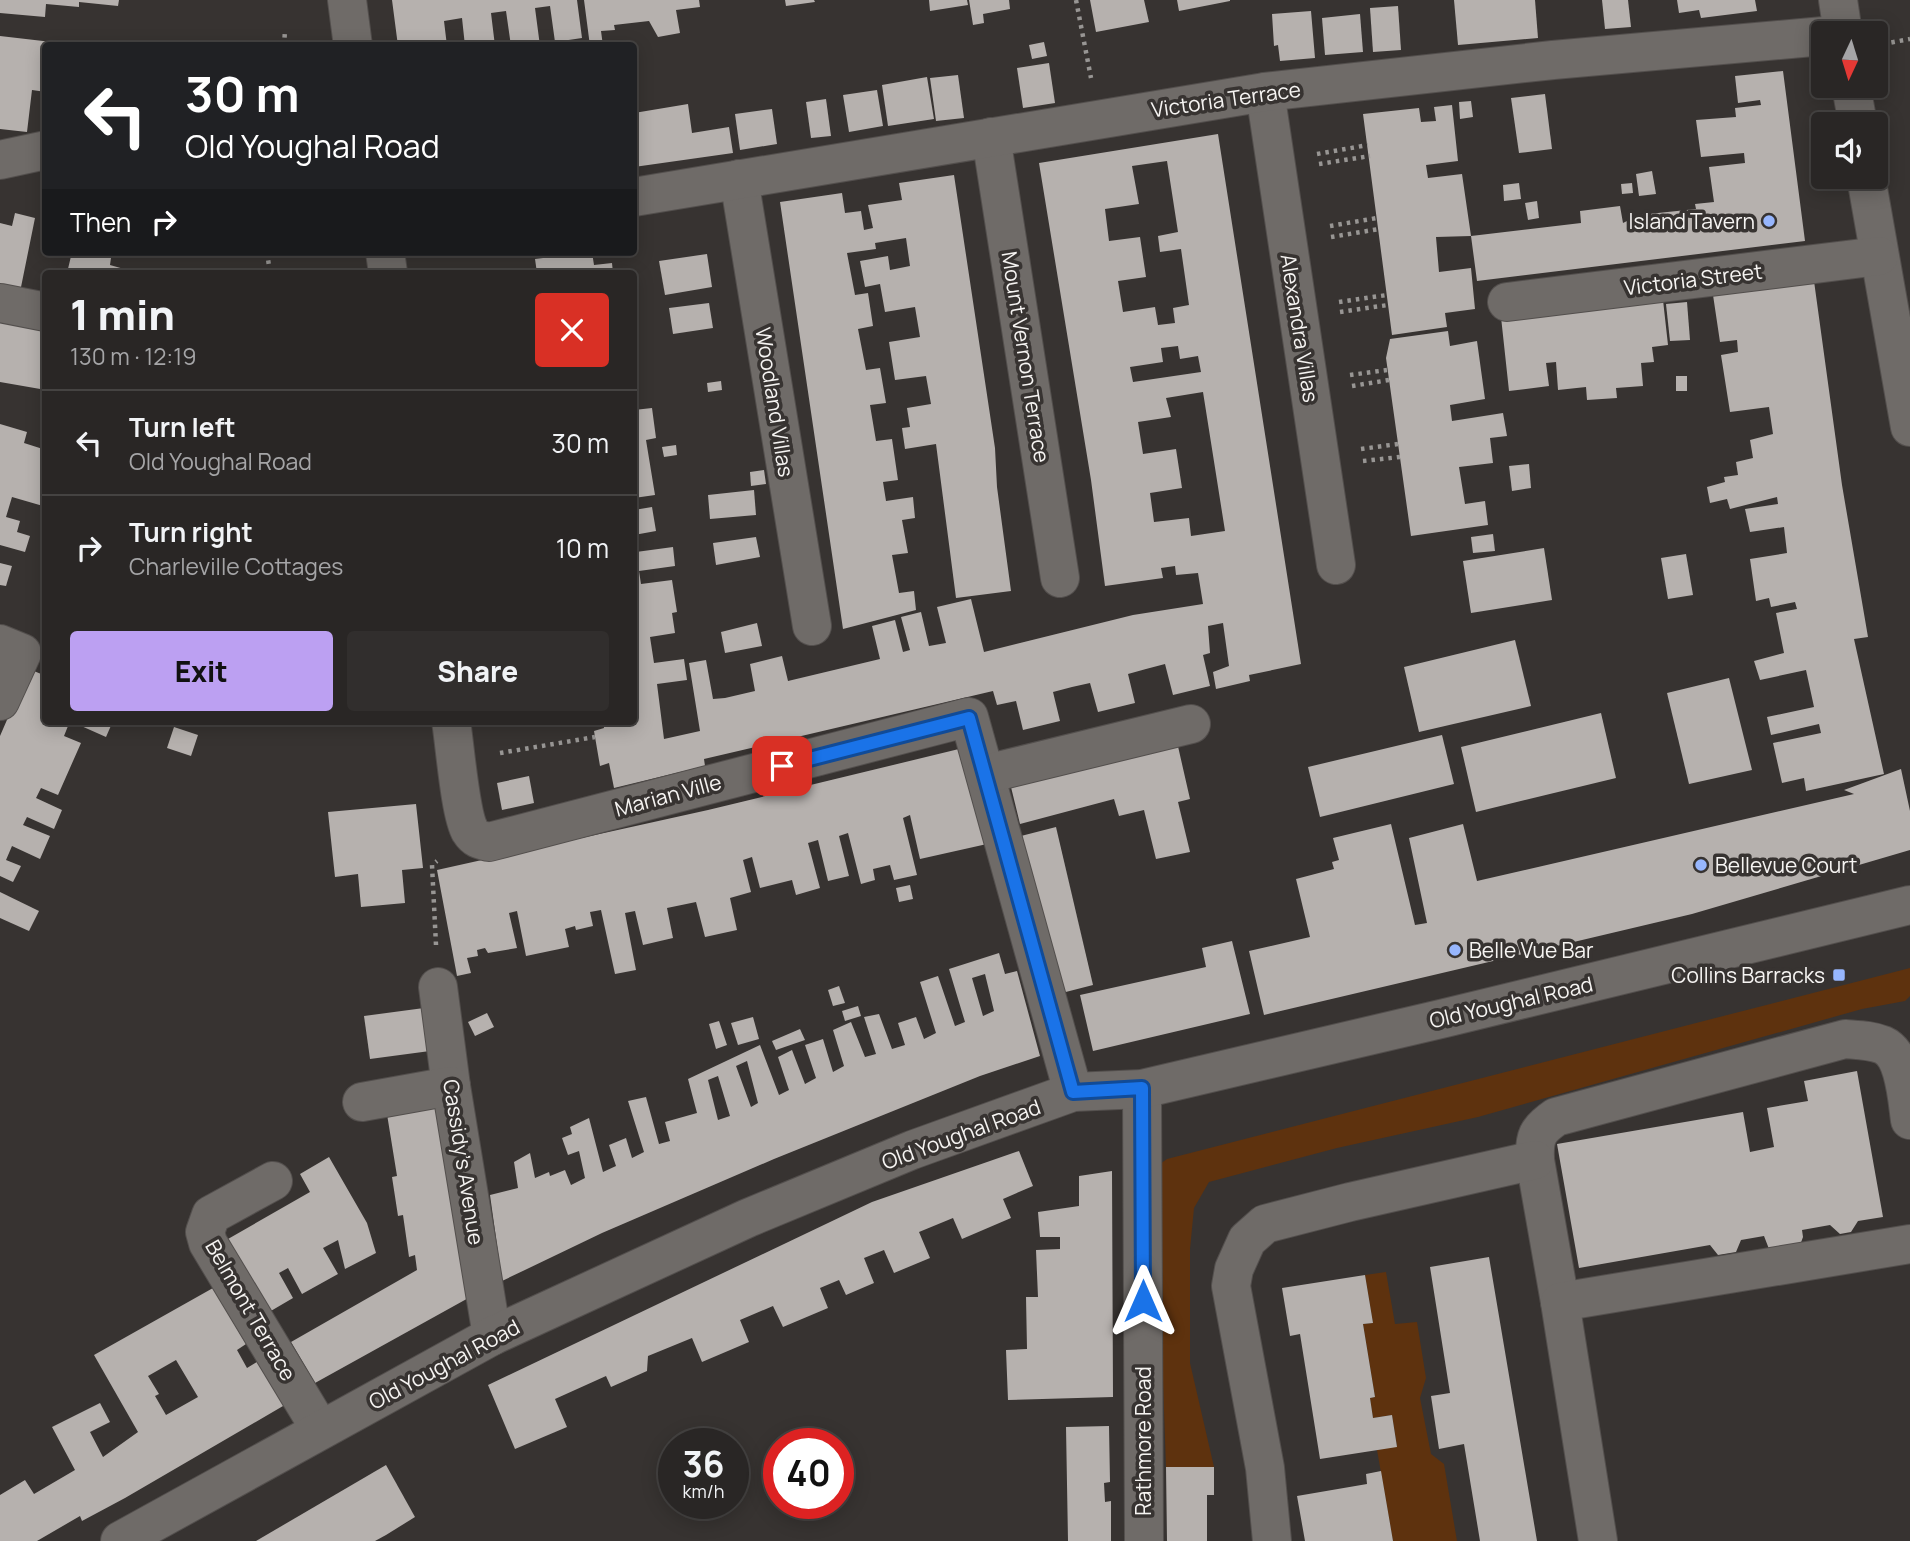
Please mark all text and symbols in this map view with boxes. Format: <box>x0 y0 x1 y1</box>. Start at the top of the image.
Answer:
north arrow <box>1811 21 1888 98</box>
map controls <box>1811 21 1888 189</box>
text: 30 m <box>185 60 300 127</box>
icon: left <box>70 70 161 161</box>
street label: Victoria Terrace <box>1149 75 1303 123</box>
button: sound <box>1811 112 1888 189</box>
text: Old Youghal Road <box>185 124 440 168</box>
icon: right <box>145 203 183 241</box>
text: Then <box>70 204 131 240</box>
place label: Island Tavern <box>1629 207 1755 235</box>
marker: Island Tavern <box>1761 213 1777 229</box>
street label: Mount Vernon Terrace <box>995 249 1057 465</box>
street label: Alexandra Villas <box>1274 252 1326 404</box>
street label: Victoria Street <box>1622 257 1764 301</box>
text: 1 min <box>70 285 175 343</box>
button: close <box>535 293 609 367</box>
street label: Woodland Villas <box>749 325 801 479</box>
text: 130 m · 12:19 <box>70 340 196 372</box>
text: Turn left <box>129 409 236 445</box>
icon: left <box>70 424 108 462</box>
text: 30 m <box>552 425 609 461</box>
text: Old Youghal Road <box>129 445 312 477</box>
text: Turn right <box>129 514 253 550</box>
icon: right <box>70 529 108 567</box>
text: 10 m <box>556 530 609 566</box>
text: Charleville Cottages <box>129 550 343 582</box>
button: Exit <box>70 631 333 711</box>
button: Share <box>347 631 609 711</box>
pin <box>752 736 812 796</box>
icon: arrive <box>763 747 801 785</box>
street label: Marian Ville <box>612 767 724 823</box>
place label: Bellevue Court <box>1715 851 1857 879</box>
marker: Bellevue Court <box>1693 857 1709 873</box>
place label: Belle Vue Bar <box>1469 936 1594 964</box>
marker: Belle Vue Bar <box>1447 942 1463 958</box>
place label: Collins Barracks <box>1671 961 1825 989</box>
marker: Collins Barracks <box>1831 967 1847 983</box>
street label: Old Youghal Road <box>1426 970 1596 1034</box>
street label: Cassidy's Avenue <box>437 1077 491 1247</box>
street label: Old Youghal Road <box>878 1092 1044 1176</box>
street label: Belmont Terrace <box>199 1234 303 1386</box>
position arrow <box>1106 1264 1180 1338</box>
street label: Old Youghal Road <box>364 1312 524 1416</box>
street label: Rathmore Road <box>1129 1366 1157 1516</box>
speed limit sign: 40 <box>763 1428 854 1519</box>
text: 36 <box>682 1440 725 1488</box>
text: km/h <box>683 1479 724 1503</box>

